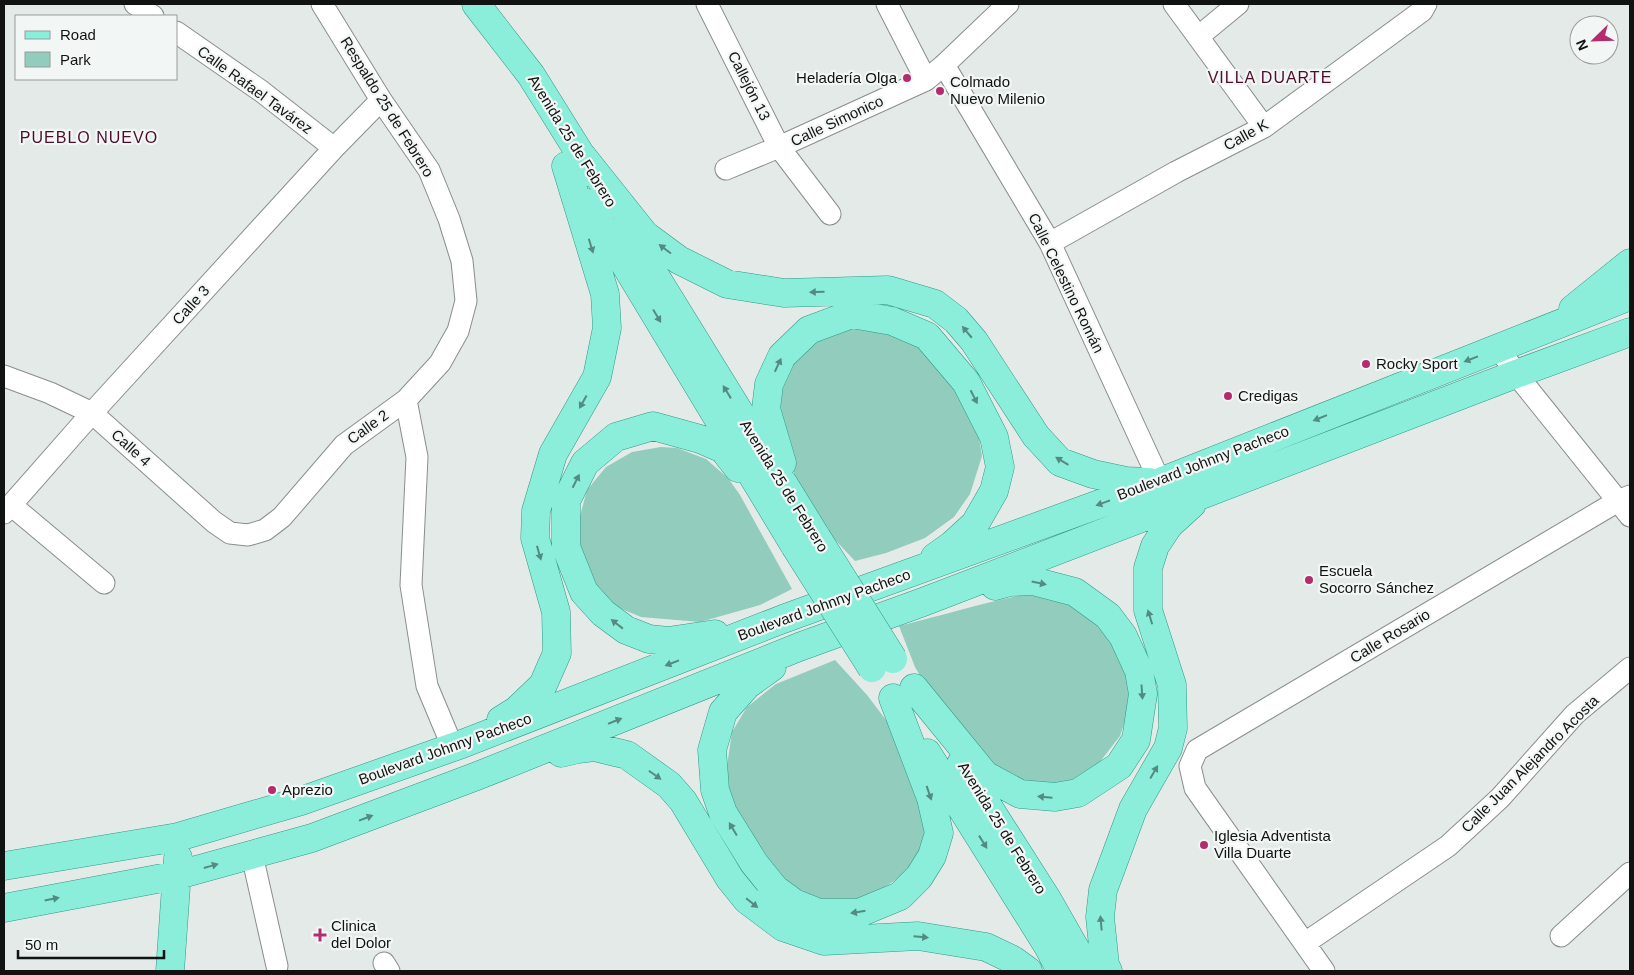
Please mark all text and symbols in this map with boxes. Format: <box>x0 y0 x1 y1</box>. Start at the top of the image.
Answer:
legend <box>15 15 178 80</box>
north arrow <box>1569 15 1619 65</box>
text: Road <box>60 26 96 43</box>
street label: Respaldo 25 de Febrero <box>337 34 437 180</box>
text: N <box>1573 37 1591 53</box>
street label: Calle Rafael Tavárez <box>194 42 316 137</box>
street label: Callejón 13 <box>725 48 774 123</box>
text: Park <box>60 51 91 68</box>
place label: Heladería Olga <box>796 69 898 86</box>
district label: VILLA DUARTE <box>1208 69 1332 86</box>
street label: Avenida 25 de Febrero <box>525 72 620 210</box>
marker: Heladería Olga <box>901 72 913 84</box>
place label: Colmado Nuevo Milenio <box>950 73 1045 107</box>
marker: Colmado Nuevo Milenio <box>934 85 946 97</box>
street label: Calle Simonico <box>788 92 886 149</box>
street label: Calle K <box>1220 115 1271 154</box>
district label: PUEBLO NUEVO <box>20 129 158 146</box>
street label: Calle Celestino Román <box>1025 210 1108 355</box>
one-way arrow <box>587 239 595 254</box>
one-way arrow <box>658 244 672 254</box>
street label: Calle 3 <box>169 282 213 328</box>
one-way arrow <box>809 288 825 296</box>
one-way arrow <box>652 310 661 323</box>
one-way arrow <box>961 326 972 339</box>
place label: Rocky Sport <box>1376 355 1459 372</box>
one-way arrow <box>1464 355 1478 363</box>
one-way arrow <box>774 358 782 372</box>
marker: Rocky Sport <box>1360 358 1372 370</box>
one-way arrow <box>722 386 731 399</box>
place label: Credigas <box>1238 387 1298 404</box>
one-way arrow <box>970 390 978 405</box>
marker: Credigas <box>1222 390 1234 402</box>
one-way arrow <box>579 394 587 409</box>
street label: Calle 2 <box>344 406 392 447</box>
one-way arrow <box>1312 414 1327 422</box>
street label: Avenida 25 de Febrero <box>737 417 832 555</box>
street label: Boulevard Johnny Pacheco <box>1115 422 1291 503</box>
street label: Calle 4 <box>108 426 154 470</box>
one-way arrow <box>1056 457 1069 466</box>
one-way arrow <box>572 474 580 489</box>
one-way arrow <box>1096 499 1110 507</box>
one-way arrow <box>536 546 544 561</box>
place label: Escuela Socorro Sánchez <box>1319 562 1434 596</box>
street label: Boulevard Johnny Pacheco <box>735 565 913 644</box>
marker: Escuela Socorro Sánchez <box>1303 574 1315 586</box>
one-way arrow <box>1031 579 1046 587</box>
street label: Calle Rosario <box>1347 605 1433 666</box>
one-way arrow <box>1146 610 1154 625</box>
one-way arrow <box>610 619 624 629</box>
one-way arrow <box>665 659 679 667</box>
one-way arrow <box>1138 684 1146 700</box>
street label: Calle Juan Alejandro Acosta <box>1458 691 1602 836</box>
street label: Boulevard Johnny Pacheco <box>356 709 534 788</box>
one-way arrow <box>608 717 623 725</box>
street label: Avenida 25 de Febrero <box>955 759 1050 897</box>
one-way arrow <box>1150 766 1159 779</box>
one-way arrow <box>648 770 662 780</box>
place label: Aprezio <box>282 781 333 798</box>
marker: Aprezio <box>266 784 278 796</box>
one-way arrow <box>926 785 933 800</box>
one-way arrow <box>1036 792 1052 800</box>
one-way arrow <box>358 814 373 821</box>
one-way arrow <box>729 823 738 836</box>
place label: Iglesia Adventista Villa Duarte <box>1214 827 1331 861</box>
one-way arrow <box>978 835 987 848</box>
marker: Iglesia Adventista Villa Duarte <box>1198 839 1210 851</box>
one-way arrow <box>203 862 218 870</box>
one-way arrow <box>44 895 60 903</box>
one-way arrow <box>745 898 758 909</box>
one-way arrow <box>849 908 865 916</box>
one-way arrow <box>1097 915 1105 931</box>
place label: Clinica del Dolor <box>331 917 391 951</box>
scale bar <box>18 928 164 960</box>
marker: Clinica del Dolor <box>313 928 327 942</box>
one-way arrow <box>914 933 930 941</box>
text: 50 m <box>25 936 58 953</box>

